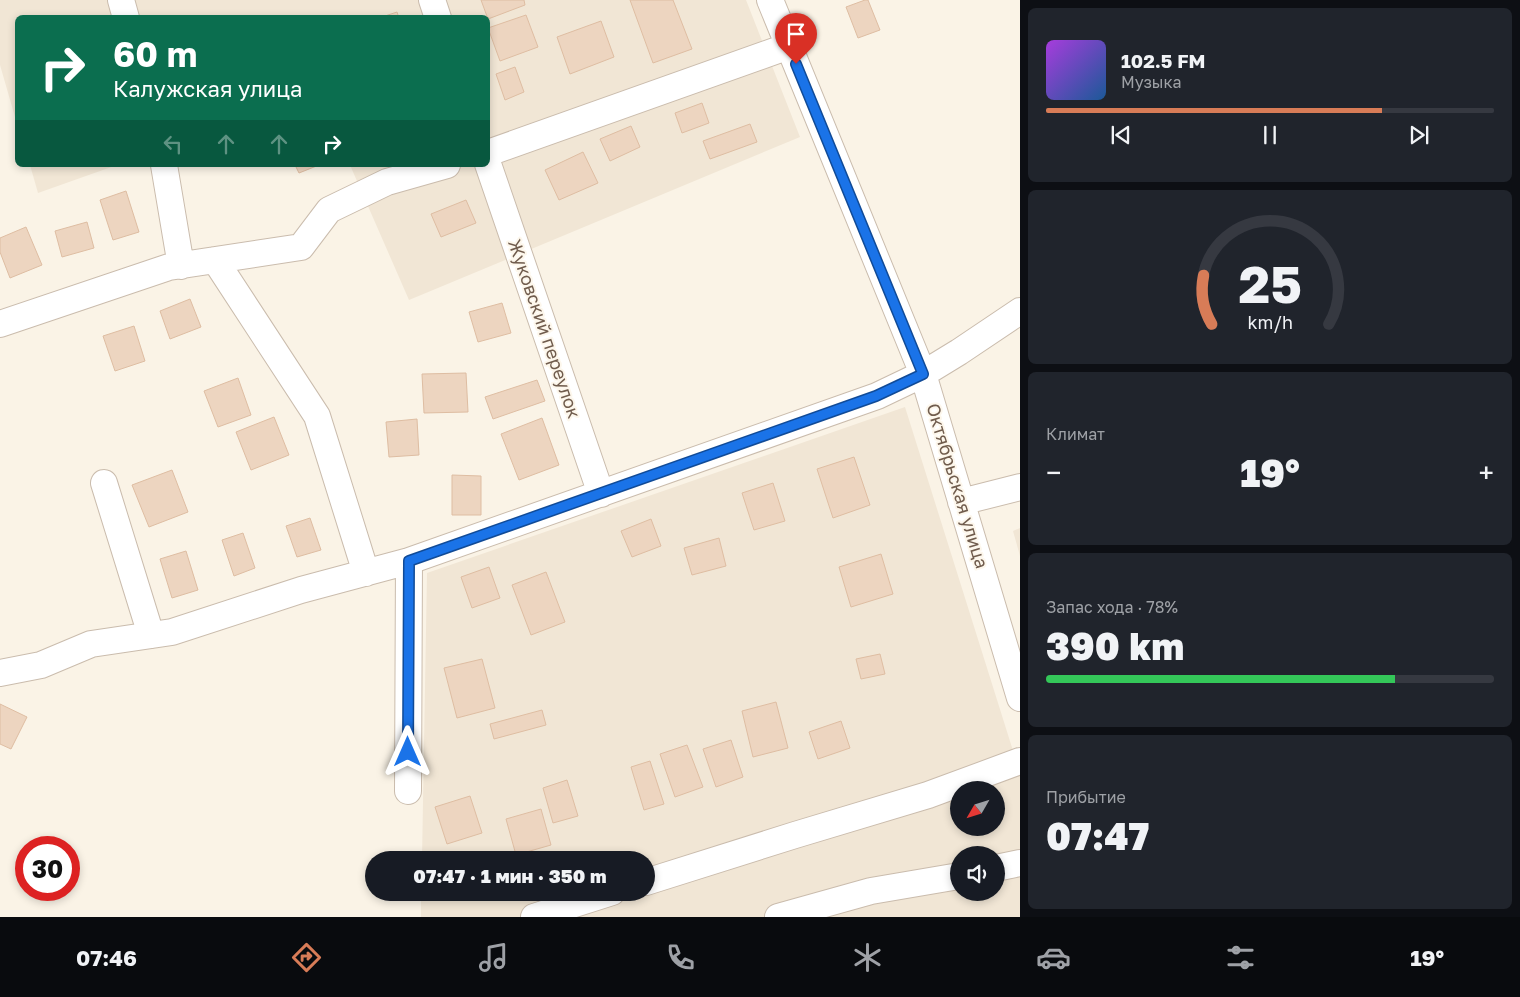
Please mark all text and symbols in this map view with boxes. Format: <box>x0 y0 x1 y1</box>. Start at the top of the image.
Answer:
pin <box>775 13 817 64</box>
icon: arrive <box>782 20 810 48</box>
text: 60 m <box>113 33 197 75</box>
icon: right <box>30 35 95 100</box>
text: 102.5 FM <box>1121 49 1205 72</box>
text: Музыка <box>1121 72 1182 92</box>
text: Калужская улица <box>113 75 303 102</box>
icon: previous <box>1107 121 1135 149</box>
icon: pause <box>1256 121 1284 149</box>
icon: next <box>1405 121 1433 149</box>
icon: left <box>159 130 187 158</box>
icon: ahead <box>212 130 240 158</box>
icon: ahead <box>265 130 293 158</box>
icon: right <box>318 130 346 158</box>
street label: Жуковский переулок <box>504 236 586 421</box>
text: 25 <box>1238 252 1302 314</box>
text: km/h <box>1247 311 1293 333</box>
street label: Октябрьская улица <box>922 400 994 571</box>
text: Климат <box>1046 424 1105 444</box>
text: 19° <box>1240 450 1300 495</box>
text: − <box>1046 456 1061 489</box>
text: + <box>1479 456 1494 489</box>
text: Запас хода · 78% <box>1046 597 1178 617</box>
text: 390 km <box>1046 623 1184 668</box>
position arrow <box>381 725 433 777</box>
north arrow <box>950 781 1005 836</box>
map controls <box>950 781 1005 901</box>
text: Прибытие <box>1046 787 1126 807</box>
text: 07:47 <box>1046 813 1149 858</box>
speed limit sign: 30 <box>15 836 80 901</box>
button: sound <box>950 846 1005 901</box>
text: 07:47 · 1 мин · 350 m <box>413 864 607 887</box>
icon: directions <box>289 940 324 975</box>
icon: music <box>476 940 511 975</box>
icon: phone <box>663 940 698 975</box>
icon: climate <box>850 940 885 975</box>
icon: car <box>1036 940 1071 975</box>
icon: filters <box>1223 940 1258 975</box>
text: 07:46 <box>76 944 137 971</box>
text: 19° <box>1410 944 1444 971</box>

